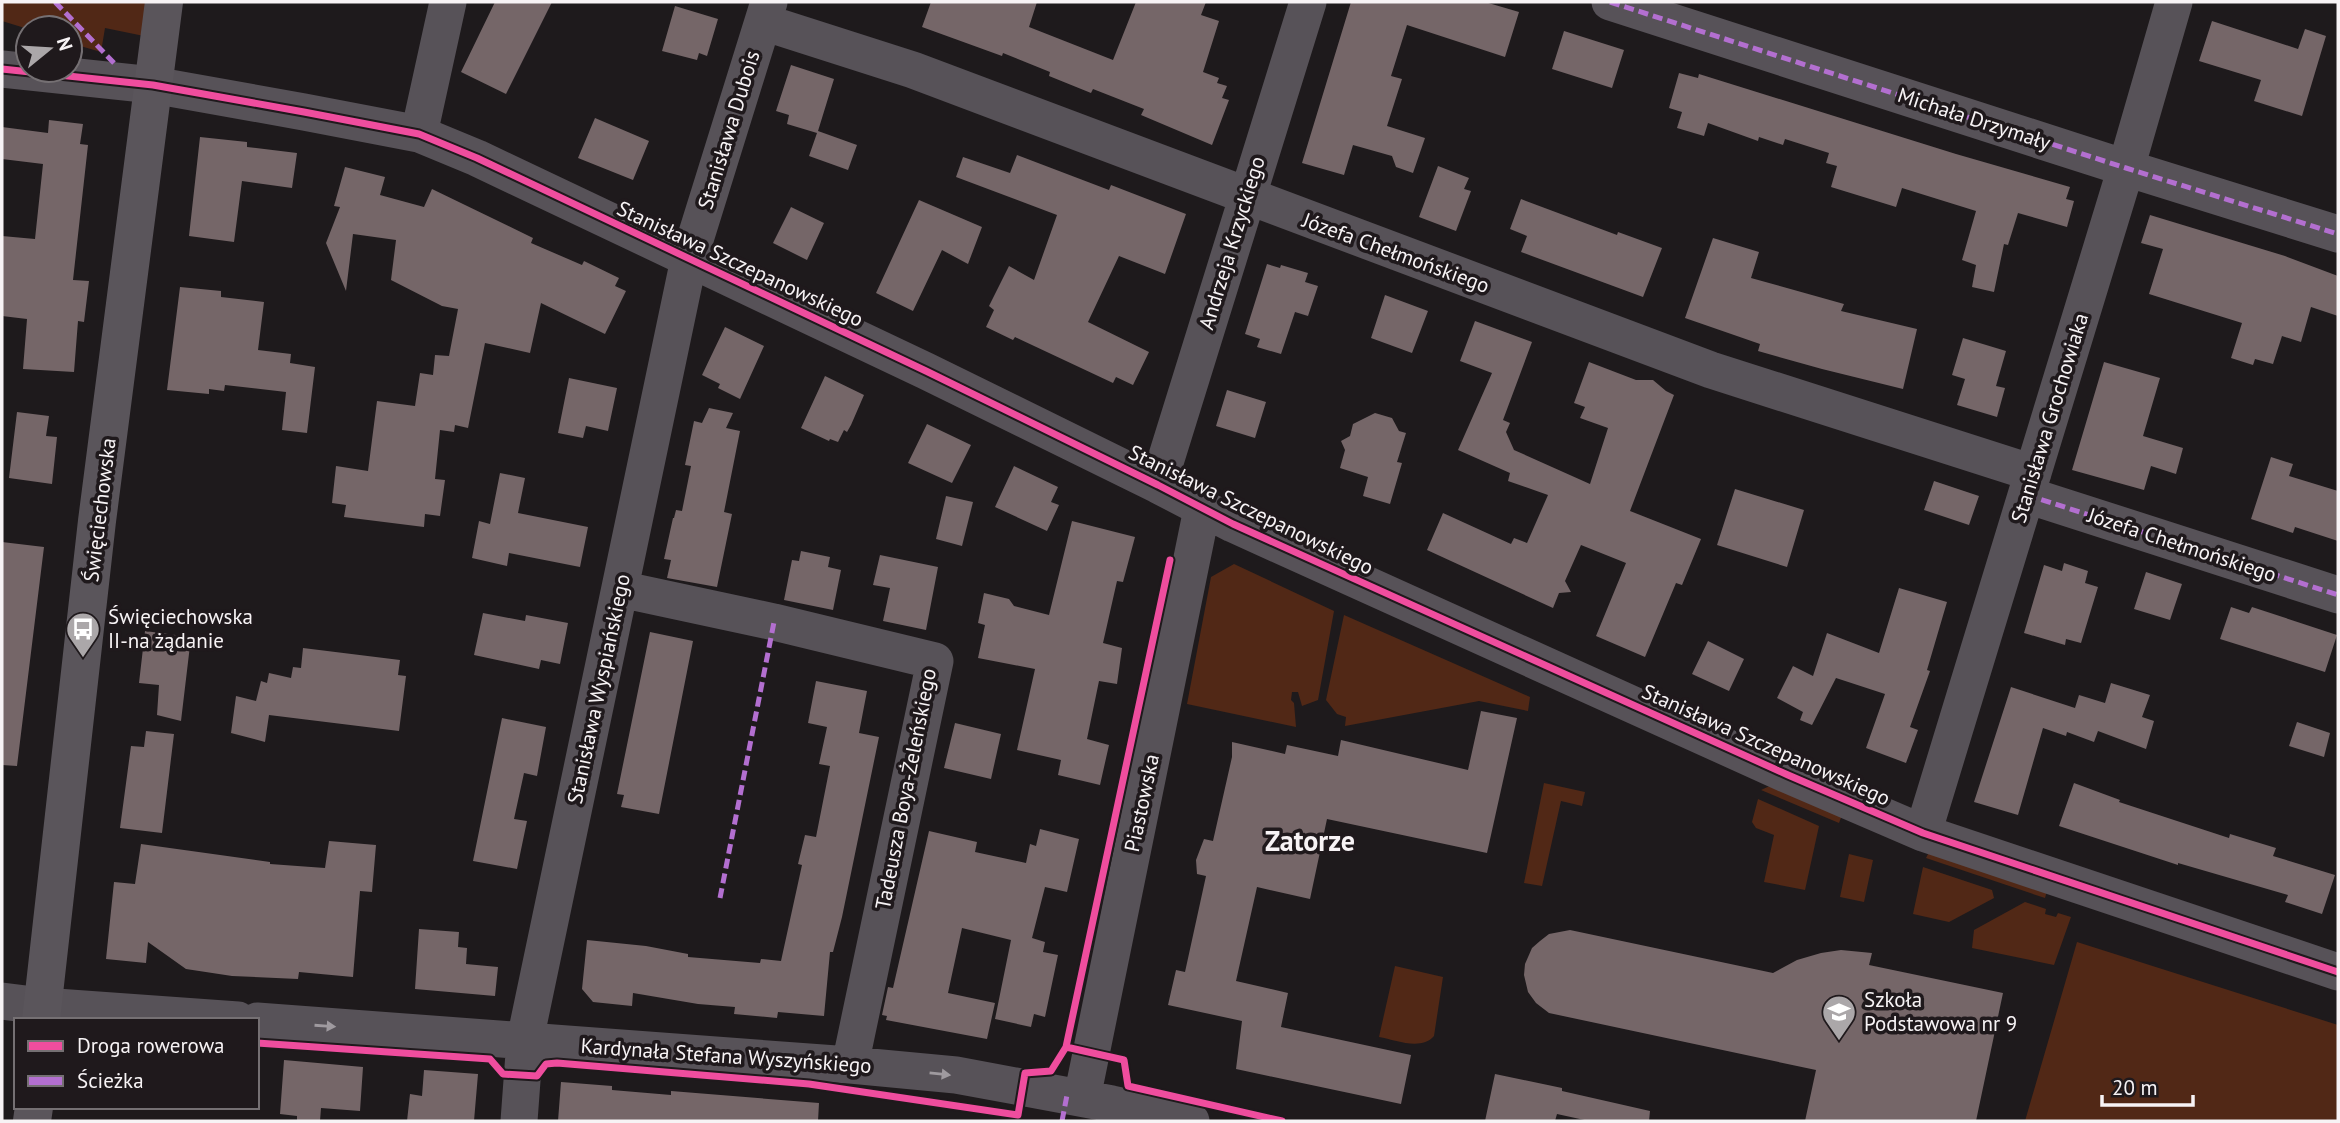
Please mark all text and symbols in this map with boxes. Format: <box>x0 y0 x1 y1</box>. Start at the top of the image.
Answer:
north arrow <box>14 14 84 84</box>
text: N <box>52 34 79 53</box>
street label: Stanisława Dubois <box>692 47 766 213</box>
street label: Michała Drzymały <box>1894 81 2054 156</box>
street label: Andrzeja Krzyckiego <box>1192 153 1271 333</box>
street label: Stanisława Szczepanowskiego <box>613 194 868 333</box>
street label: Józefa Chełmońskiego <box>1298 206 1493 299</box>
street label: Stanisława Grochowiaka <box>2005 310 2094 526</box>
street label: Święciechowska <box>77 436 122 584</box>
street label: Stanisława Szczepanowskiego <box>1124 438 1378 581</box>
street label: Józefa Chełmońskiego <box>2083 501 2280 588</box>
street label: Stanisława Wyspiańskiego <box>561 571 636 806</box>
place label: Święciechowska II-na żądanie <box>108 603 253 654</box>
bus stop icon: Święciechowska II-na żądanie <box>64 610 102 659</box>
street label: Tadeusza Boya-Żeleńskiego <box>869 666 942 912</box>
street label: Stanisława Szczepanowskiego <box>1638 678 1895 812</box>
street label: Piastowska <box>1118 752 1165 854</box>
district label: Zatorze <box>1265 822 1355 859</box>
place label: Szkoła Podstawowa nr 9 <box>1864 986 2017 1037</box>
school or university icon: Szkoła Podstawowa nr 9 <box>1820 993 1858 1042</box>
legend <box>14 1018 259 1109</box>
one-way arrow <box>315 1021 337 1032</box>
text: Droga rowerowa <box>77 1032 224 1059</box>
street label: Kardynała Stefana Wyszyńskiego <box>580 1032 872 1079</box>
scale bar <box>2102 1064 2193 1108</box>
text: Ścieżka <box>77 1067 144 1094</box>
one-way arrow <box>929 1068 951 1079</box>
text: 20 m <box>2112 1074 2158 1101</box>

